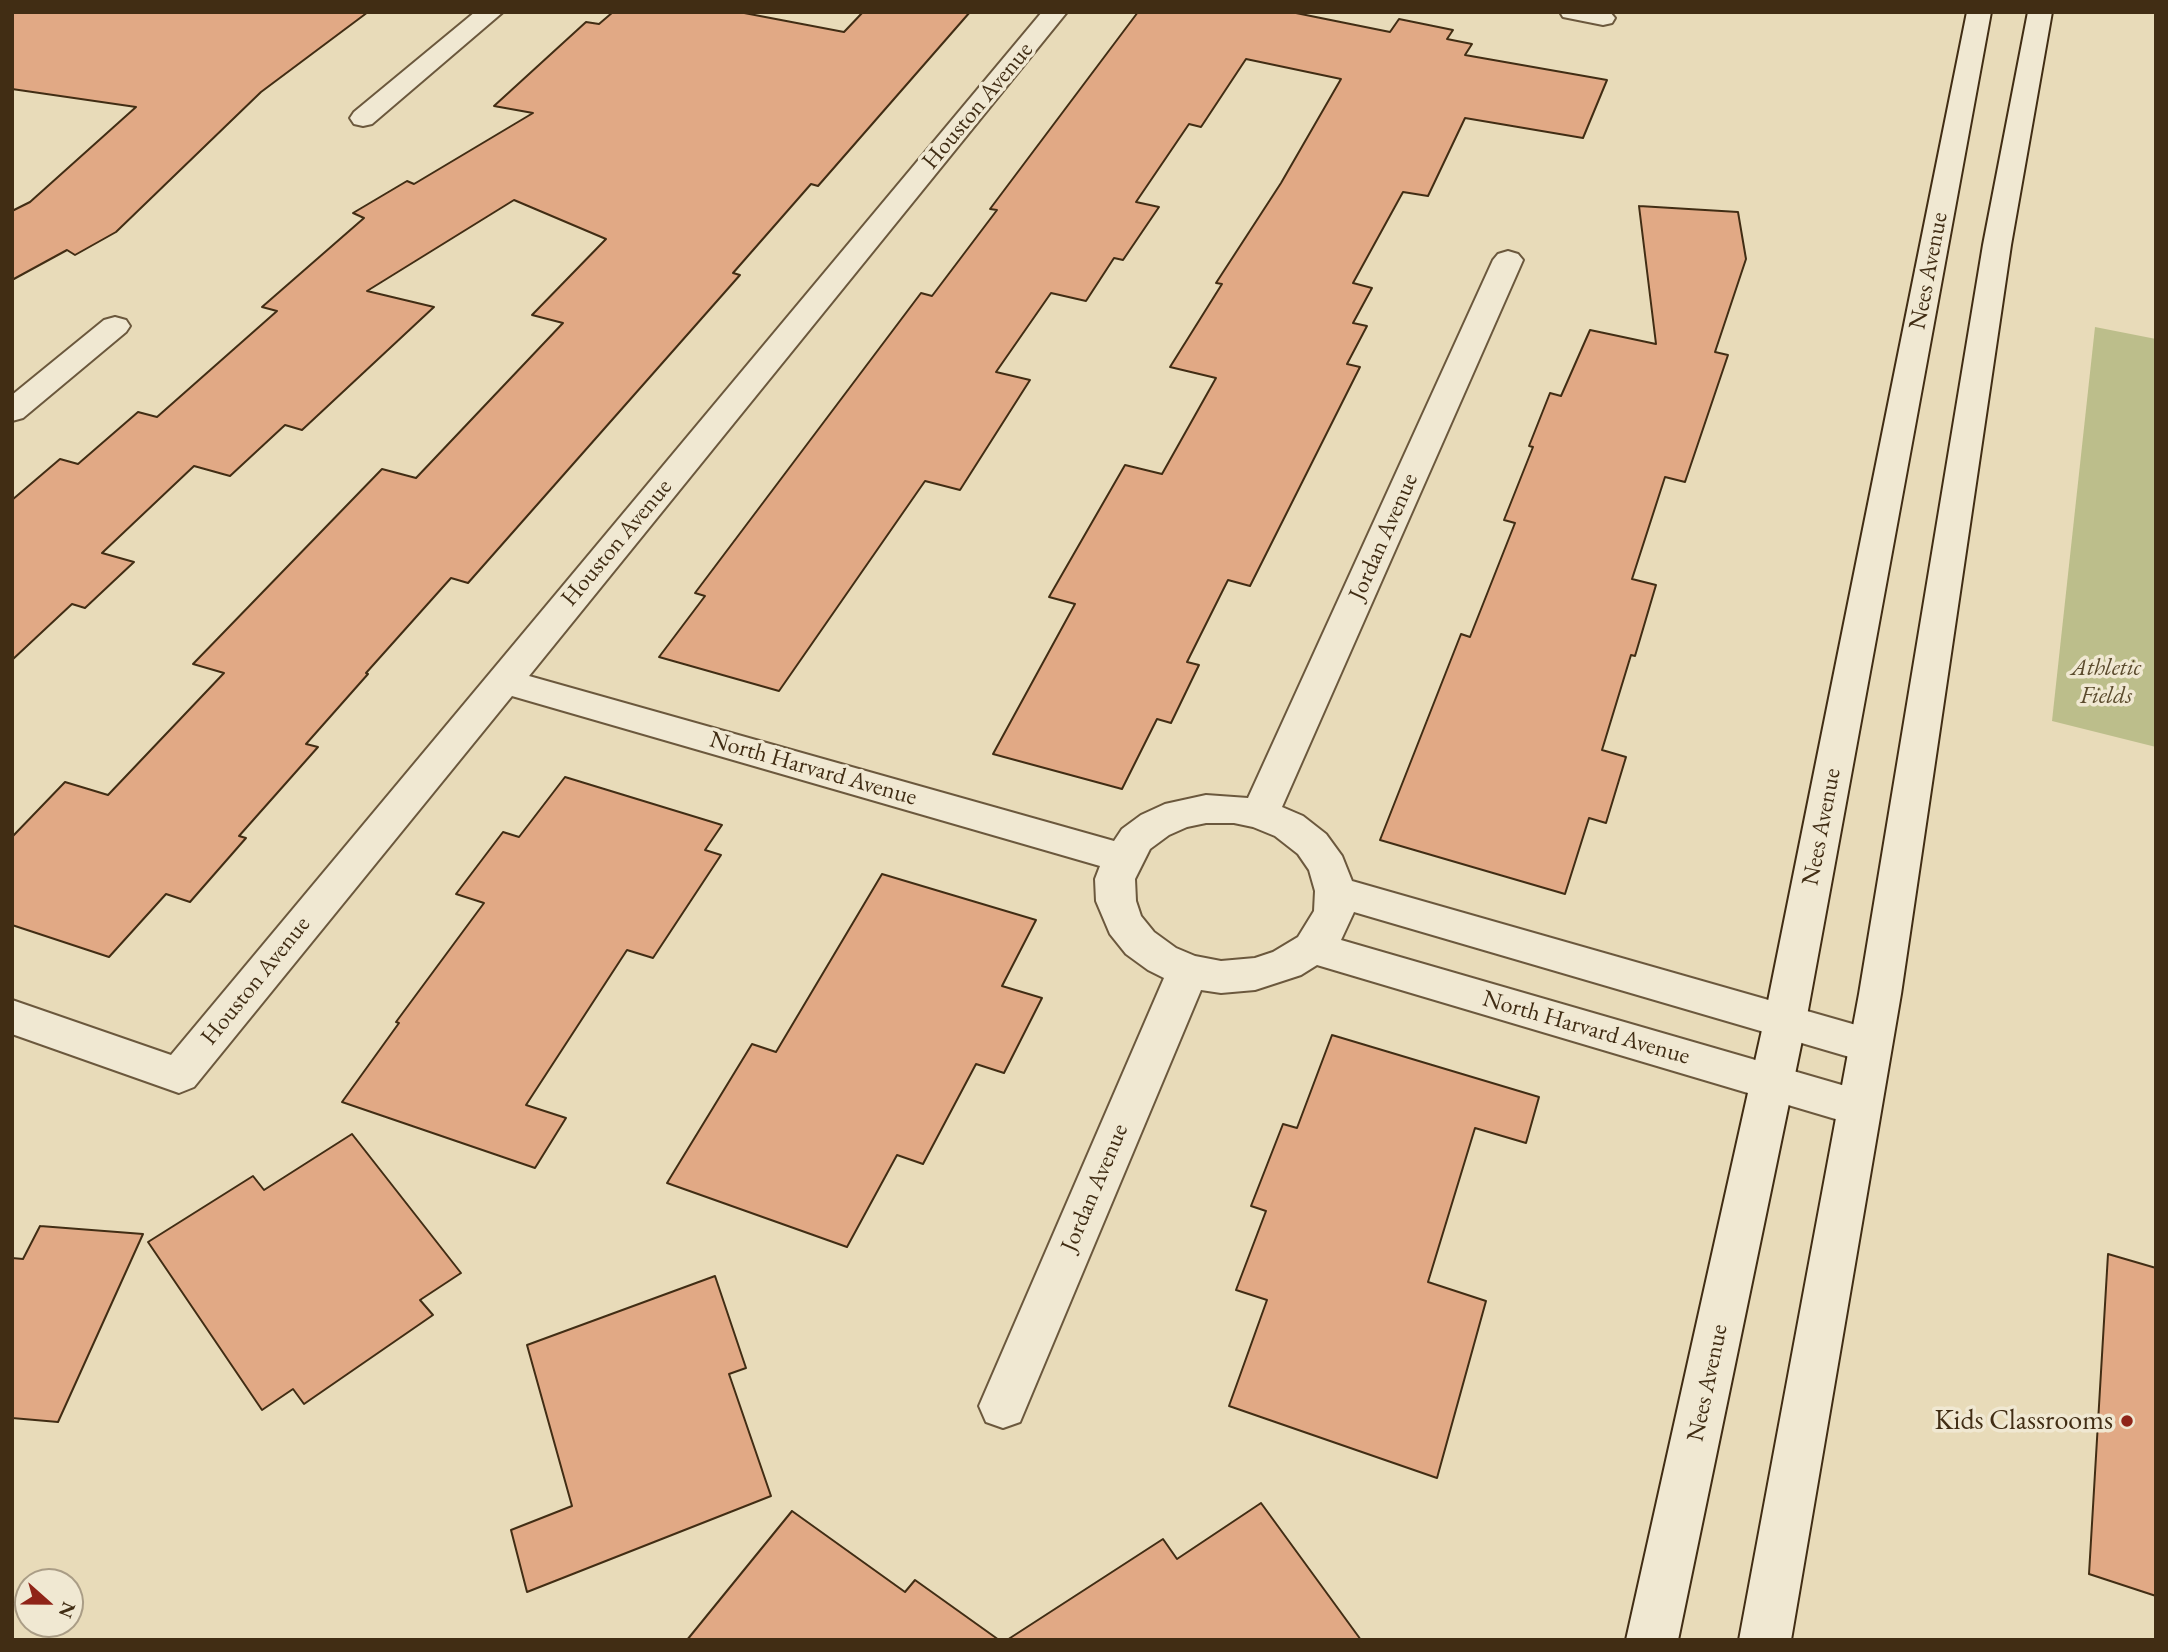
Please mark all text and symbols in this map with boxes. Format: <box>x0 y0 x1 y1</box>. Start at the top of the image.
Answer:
street label: Houston Avenue <box>916 36 1040 176</box>
street label: Nees Avenue <box>1904 210 1954 332</box>
street label: Jordan Avenue <box>1343 469 1425 605</box>
street label: Houston Avenue <box>555 473 679 613</box>
park label: Athletic Fields <box>2071 654 2141 710</box>
street label: North Harvard Avenue <box>706 726 920 812</box>
street label: Nees Avenue <box>1797 766 1847 888</box>
street label: Houston Avenue <box>195 911 317 1051</box>
street label: North Harvard Avenue <box>1479 985 1693 1071</box>
street label: Jordan Avenue <box>1055 1120 1135 1256</box>
street label: Nees Avenue <box>1682 1322 1734 1444</box>
place label: Kids Classrooms <box>1935 1404 2113 1438</box>
marker: Kids Classrooms <box>2119 1413 2135 1429</box>
north arrow <box>14 1568 84 1638</box>
text: N <box>53 1598 82 1622</box>

